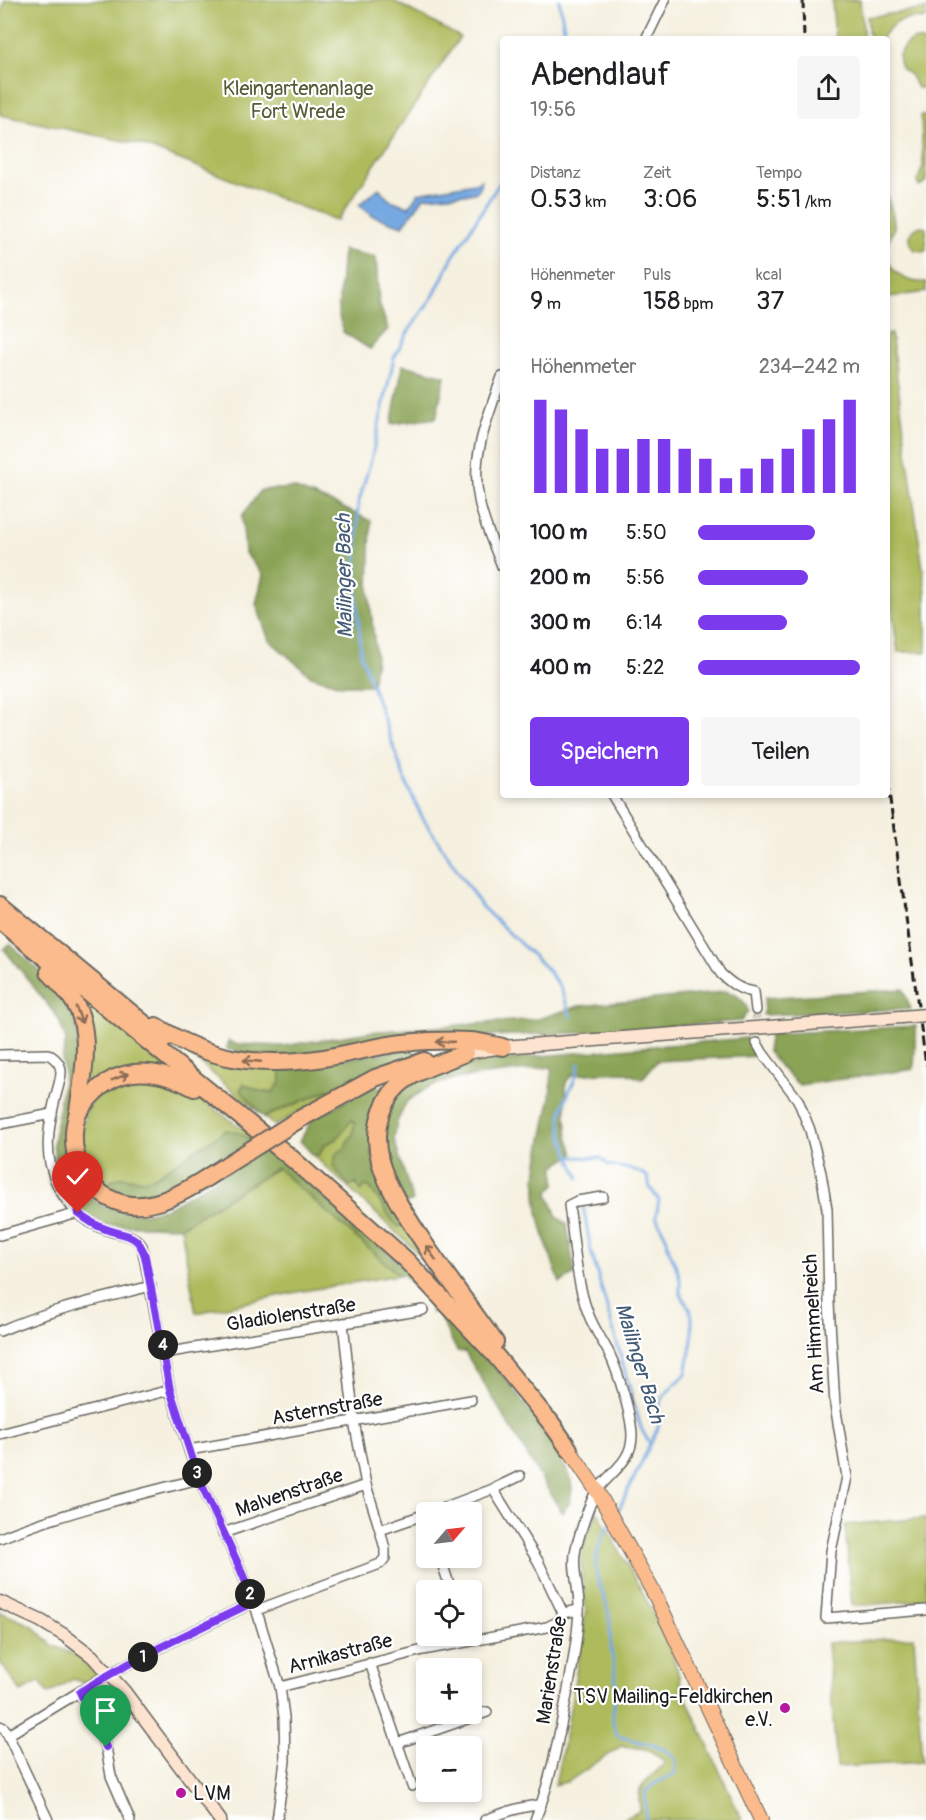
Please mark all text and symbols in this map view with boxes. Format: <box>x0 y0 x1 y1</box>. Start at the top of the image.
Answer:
text: Abendlauf <box>530 54 671 95</box>
button: share <box>797 56 860 119</box>
park label: Kleingartenanlage Fort Wrede <box>223 76 373 124</box>
text: 19:56 <box>530 97 576 122</box>
text: Distanz <box>530 163 581 183</box>
text: Zeit <box>643 163 671 183</box>
text: Tempo <box>756 163 802 183</box>
text: 0.53 <box>530 183 582 215</box>
text: 3:06 <box>643 183 697 215</box>
text: 5:51 <box>756 183 801 215</box>
text: km <box>582 192 606 212</box>
text: /km <box>801 192 831 212</box>
text: Höhenmeter <box>530 265 615 285</box>
text: Puls <box>643 265 671 285</box>
text: kcal <box>756 265 782 285</box>
text: 9 <box>530 285 543 317</box>
text: 158 <box>643 285 680 317</box>
text: 37 <box>756 285 784 317</box>
text: m <box>543 294 561 314</box>
text: bpm <box>680 294 713 314</box>
text: Höhenmeter <box>530 354 636 379</box>
text: 234–242 m <box>759 354 860 379</box>
water label: Mailinger Bach <box>330 513 359 638</box>
text: 100 m <box>530 520 587 545</box>
text: 5:50 <box>626 520 667 545</box>
text: 200 m <box>530 565 591 590</box>
text: 5:56 <box>626 565 665 590</box>
text: 300 m <box>530 610 591 635</box>
text: 6:14 <box>626 610 662 635</box>
text: 400 m <box>530 655 591 680</box>
text: 5:22 <box>626 655 665 680</box>
button: Speichern <box>530 717 689 786</box>
button: Teilen <box>701 717 860 786</box>
one-way arrow <box>75 1006 86 1024</box>
one-way arrow <box>435 1036 455 1048</box>
one-way arrow <box>242 1055 262 1066</box>
one-way arrow <box>110 1071 128 1082</box>
pin <box>52 1151 103 1213</box>
icon: check <box>61 1160 94 1193</box>
one-way arrow <box>425 1245 437 1262</box>
street label: Am Himmelreich <box>797 1253 830 1395</box>
street label: Gladiolenstraße <box>225 1292 358 1337</box>
water label: Mailinger Bach <box>608 1300 671 1428</box>
pin: 4 <box>148 1330 178 1360</box>
text: 4 <box>158 1335 168 1355</box>
street label: Asternstraße <box>270 1386 385 1431</box>
pin: 3 <box>182 1458 212 1488</box>
street label: Malvenstraße <box>232 1462 346 1523</box>
text: 3 <box>193 1463 201 1483</box>
north arrow <box>416 1502 482 1568</box>
map controls <box>416 1502 482 1802</box>
pin: 2 <box>235 1579 265 1609</box>
button: locate <box>416 1580 482 1646</box>
text: 2 <box>246 1584 254 1604</box>
street label: Marienstraße <box>531 1614 572 1726</box>
street label: Arnikastraße <box>285 1628 395 1679</box>
pin: 1 <box>128 1642 158 1672</box>
text: 1 <box>140 1647 146 1667</box>
button: + <box>416 1658 482 1724</box>
place label: TSV Mailing-Feldkirchen e.V. <box>573 1684 773 1732</box>
pin <box>80 1685 131 1747</box>
icon: arrive <box>89 1694 122 1727</box>
marker: TSV Mailing-Feldkirchen e.V. <box>778 1701 792 1715</box>
button: − <box>416 1736 482 1802</box>
place label: LVM <box>193 1781 231 1806</box>
marker: LVM <box>174 1786 188 1800</box>

